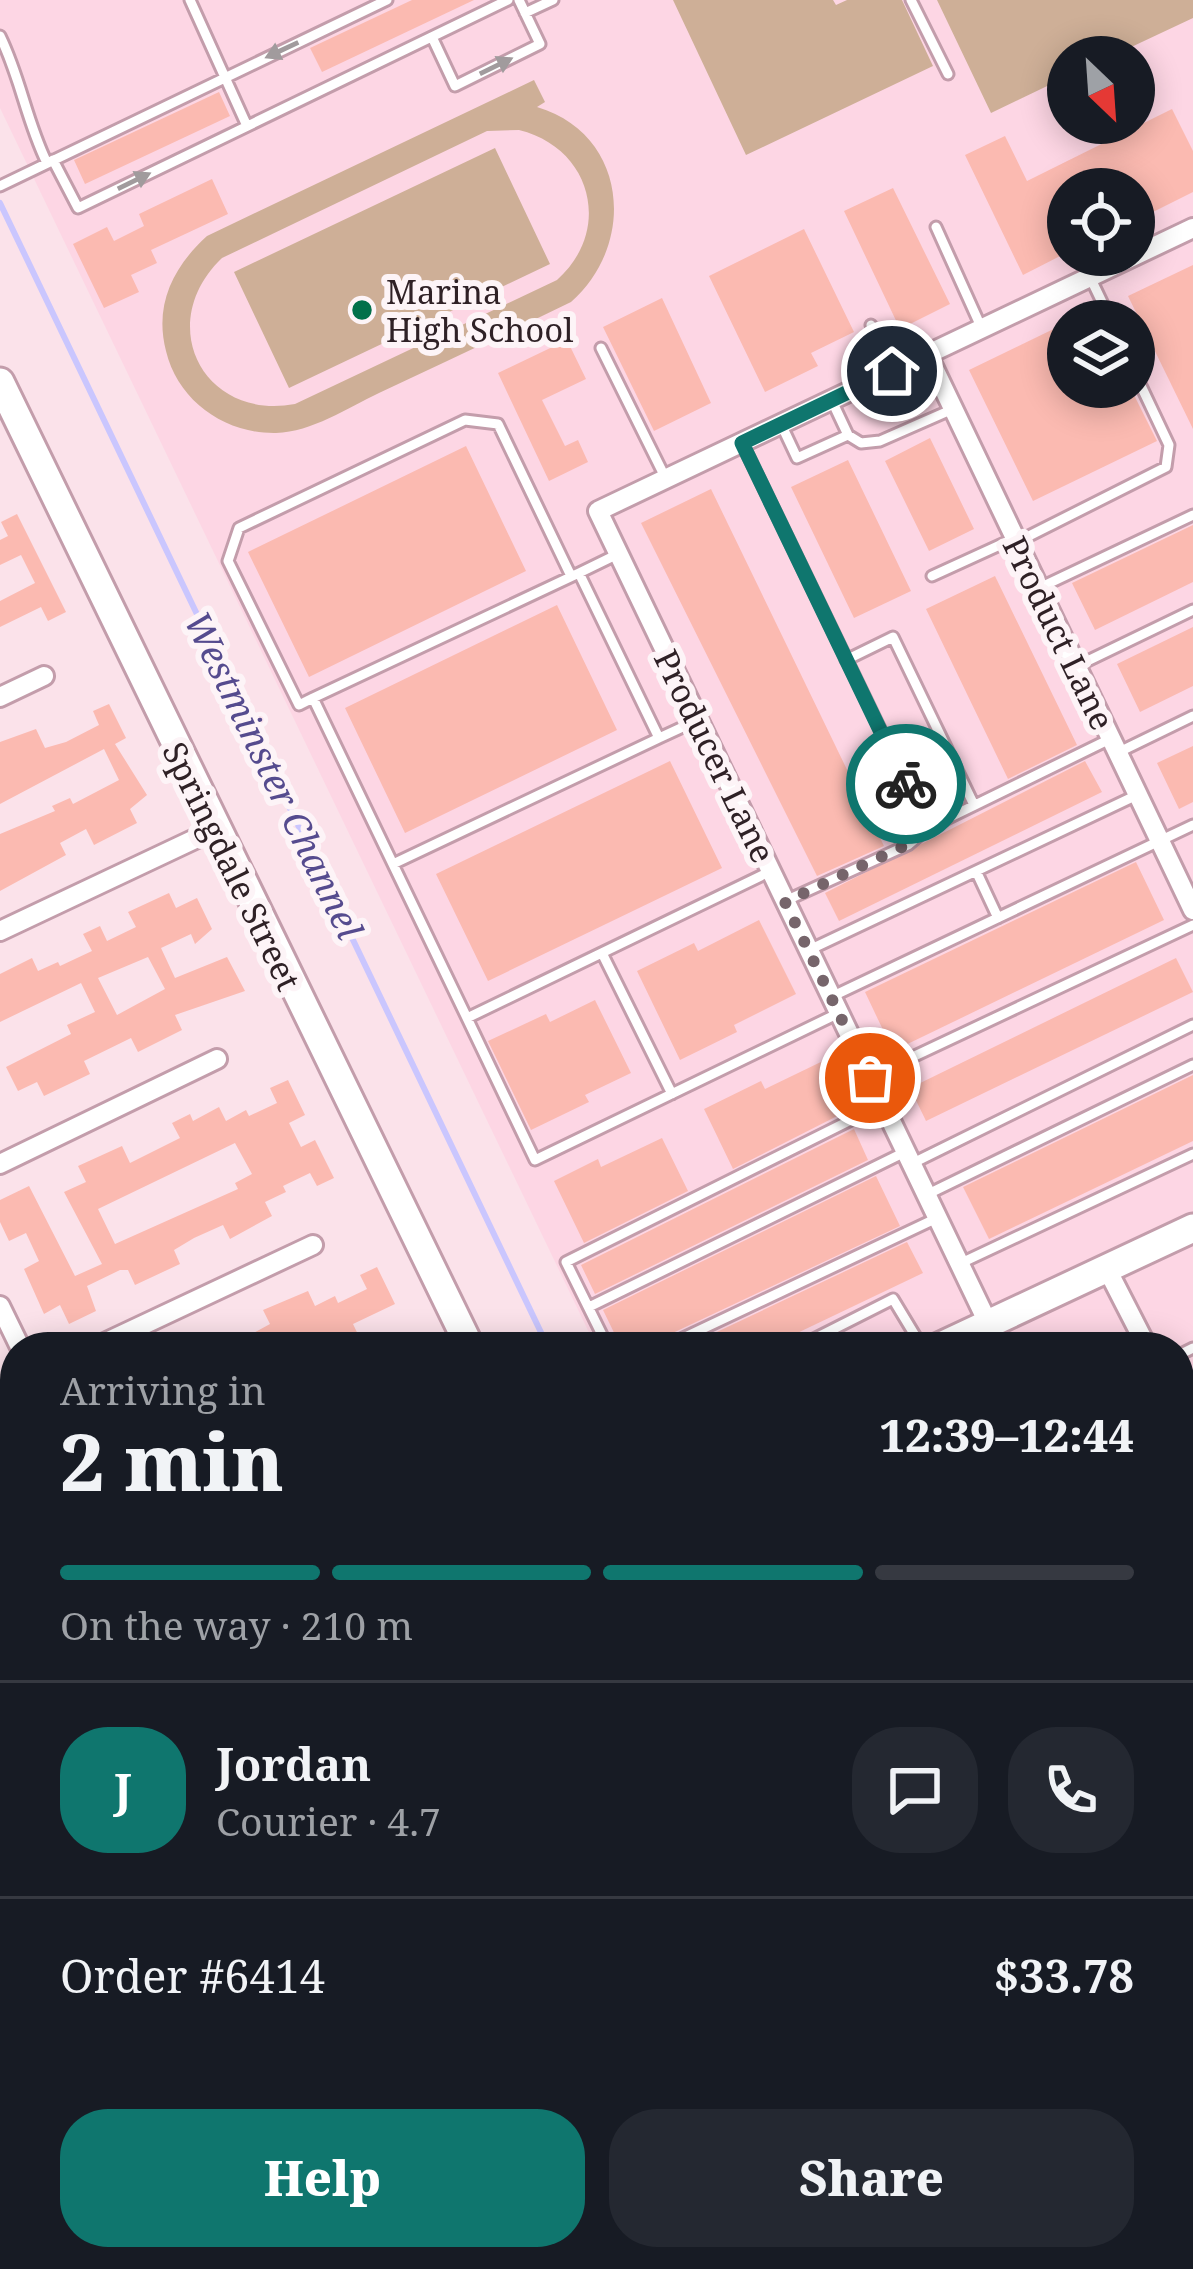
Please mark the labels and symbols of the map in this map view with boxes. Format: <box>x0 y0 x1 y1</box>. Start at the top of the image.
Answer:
north arrow <box>1047 36 1155 144</box>
one-way arrow <box>264 40 299 60</box>
one-way arrow <box>478 56 513 76</box>
one-way arrow <box>117 171 151 191</box>
place label: Marina High School <box>386 269 573 352</box>
marker: Marina High School <box>349 297 375 323</box>
pin <box>841 320 943 422</box>
street label: Product Lane <box>993 529 1125 737</box>
water label: Westminster Channel <box>173 603 375 947</box>
street label: Producer Lane <box>644 642 786 870</box>
courier <box>846 724 966 844</box>
street label: Springdale Street <box>152 734 312 998</box>
pin <box>819 1027 921 1129</box>

